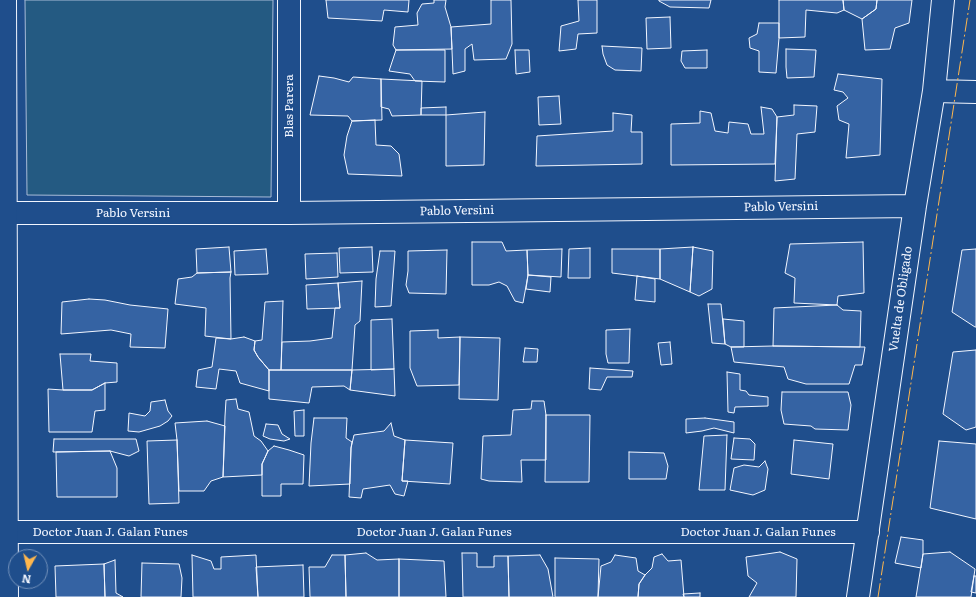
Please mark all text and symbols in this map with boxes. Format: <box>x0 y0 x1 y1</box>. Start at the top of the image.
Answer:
street label: Blas Parera <box>282 74 296 138</box>
street label: Pablo Versini <box>744 199 818 215</box>
street label: Pablo Versini <box>420 203 494 219</box>
street label: Pablo Versini <box>96 206 170 220</box>
street label: Vuelta de Obligado <box>886 245 916 353</box>
street label: Doctor Juan J. Galan Funes <box>32 525 188 539</box>
street label: Doctor Juan J. Galan Funes <box>356 525 512 539</box>
street label: Doctor Juan J. Galan Funes <box>680 525 836 539</box>
north arrow <box>8 549 48 589</box>
text: N <box>21 571 32 588</box>

